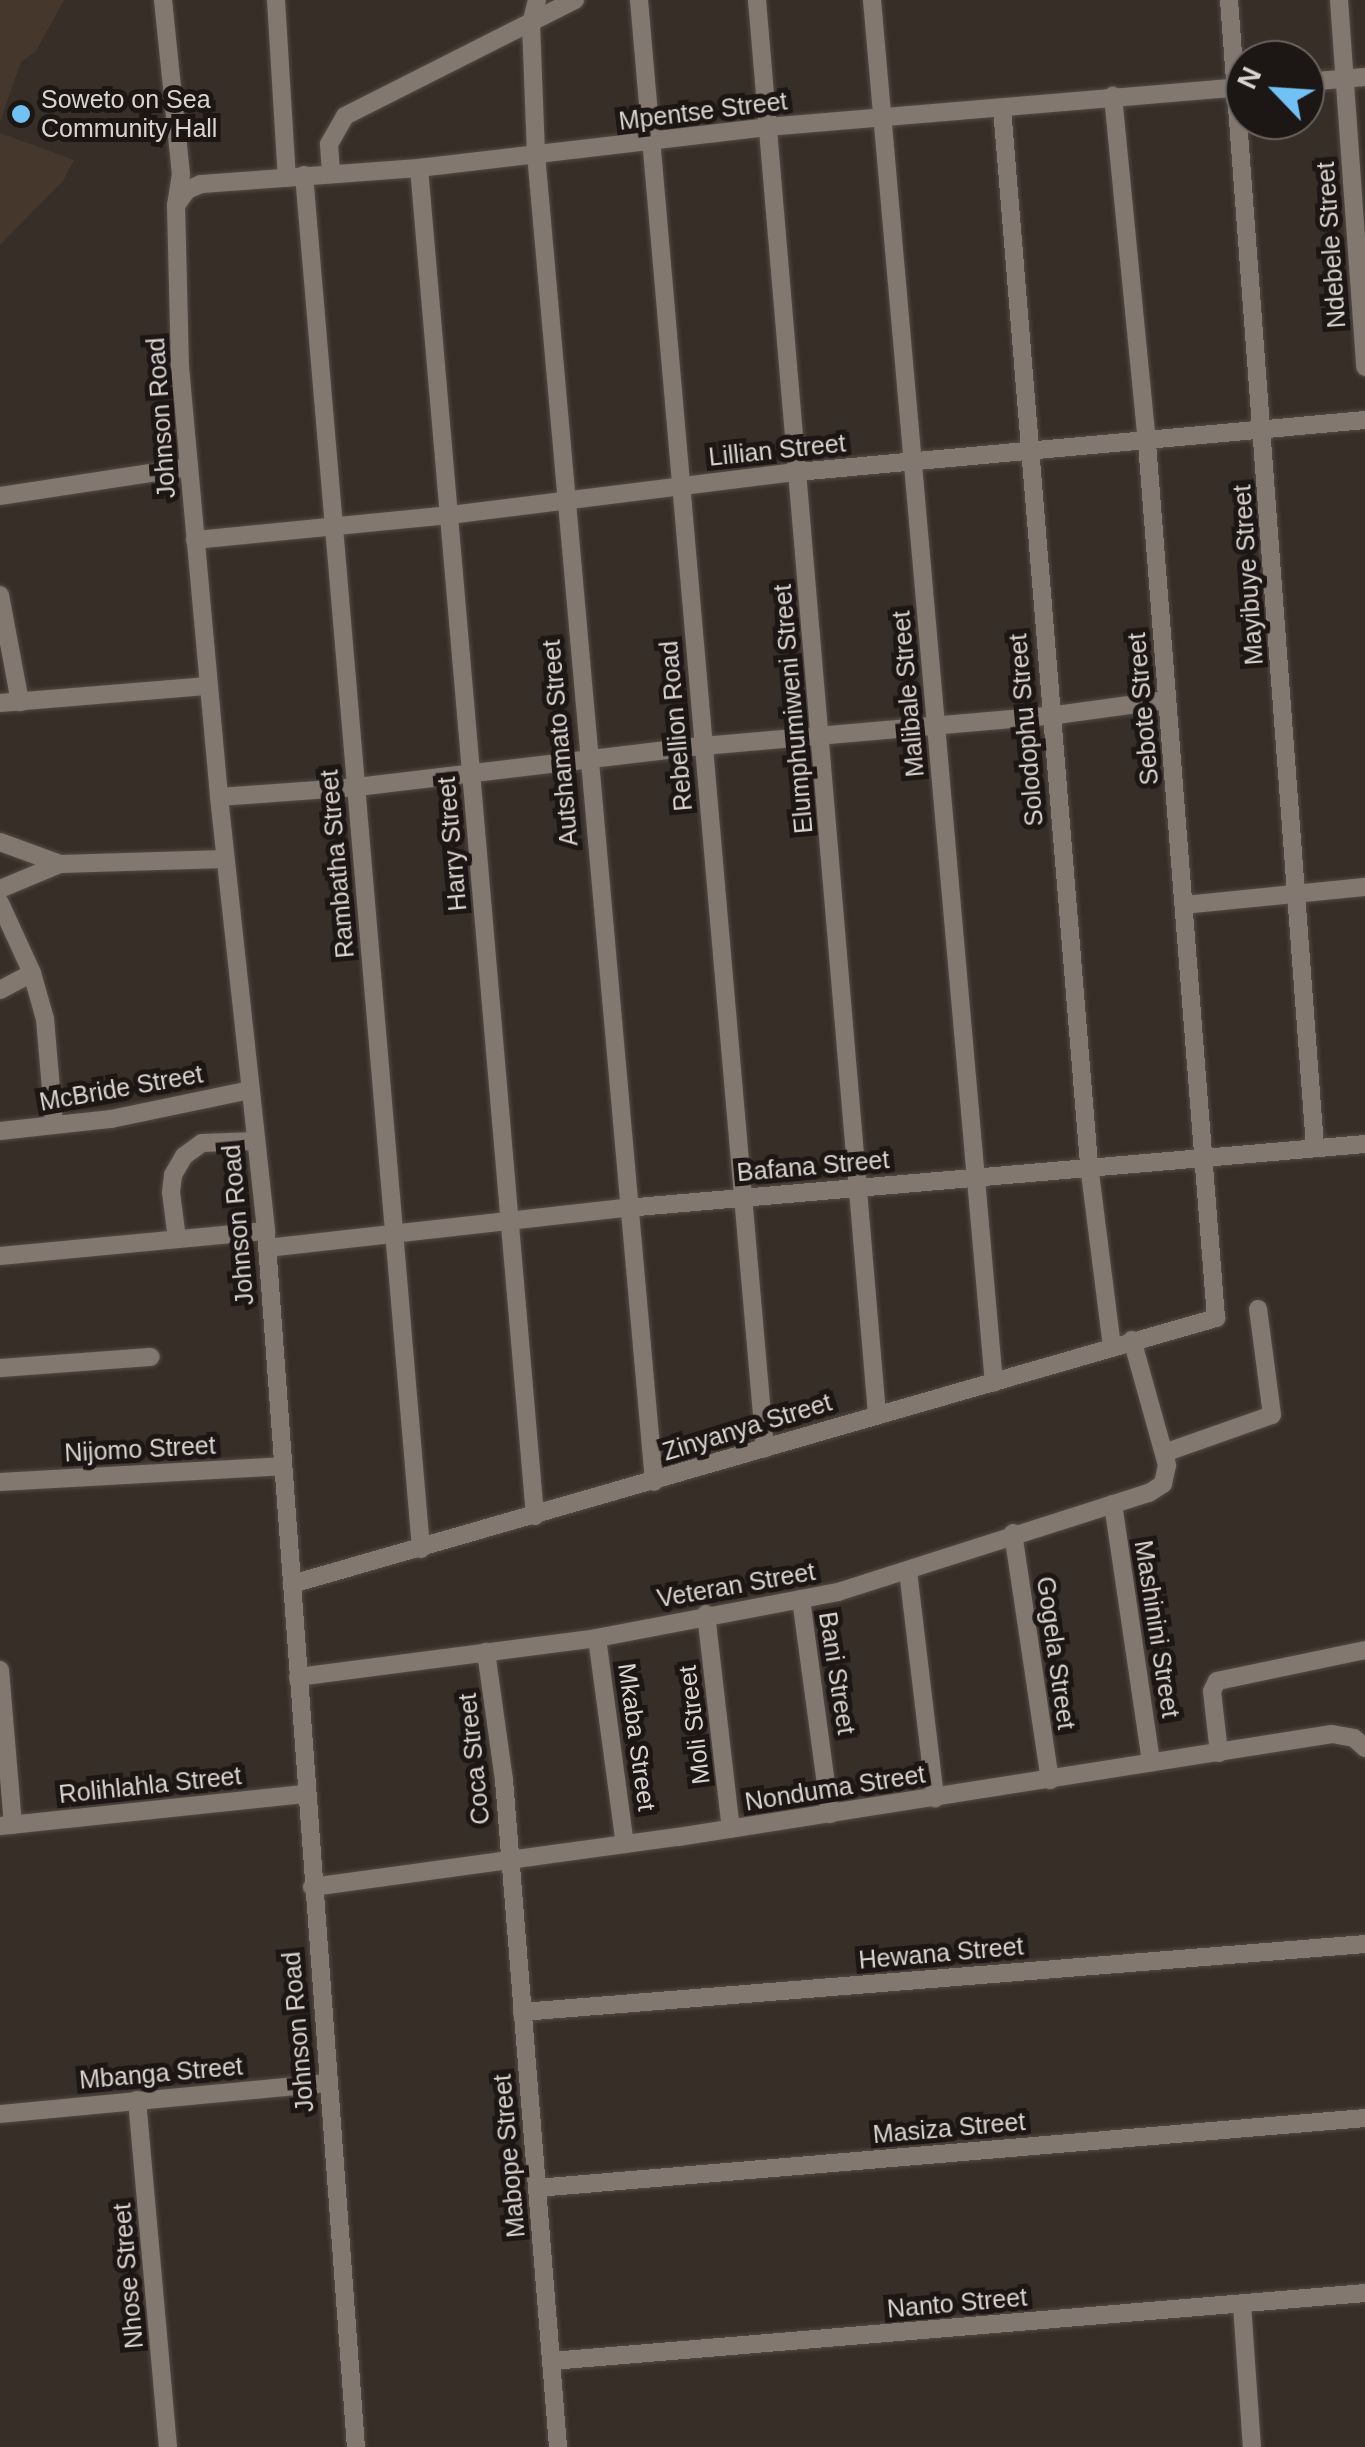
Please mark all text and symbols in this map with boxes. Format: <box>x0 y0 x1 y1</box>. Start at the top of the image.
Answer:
north arrow <box>1225 40 1325 140</box>
text: N <box>1231 62 1267 94</box>
place label: Soweto on Sea Community Hall <box>41 85 217 144</box>
street label: Mpentse Street <box>617 86 789 136</box>
marker: Soweto on Sea Community Hall <box>10 103 32 125</box>
street label: Ndebele Street <box>1310 161 1352 329</box>
street label: Johnson Road <box>140 337 182 499</box>
street label: Lillian Street <box>707 428 847 472</box>
street label: Mayibuye Street <box>1227 484 1269 666</box>
street label: Elumphumiweni Street <box>767 583 819 835</box>
street label: Malibale Street <box>886 610 930 778</box>
street label: Solodophu Street <box>1003 632 1049 828</box>
street label: Sebote Street <box>1121 632 1165 786</box>
street label: Autshamato Street <box>536 639 584 847</box>
street label: Rebellion Road <box>654 640 698 812</box>
street label: Rambatha Street <box>314 769 360 959</box>
street label: Harry Street <box>431 776 473 912</box>
street label: McBride Street <box>37 1059 205 1117</box>
street label: Johnson Road <box>216 1143 260 1307</box>
street label: Bafana Street <box>736 1144 890 1188</box>
street label: Zinyanya Street <box>659 1387 835 1467</box>
street label: Nijomo Street <box>64 1430 216 1468</box>
street label: Mashinini Street <box>1128 1538 1186 1720</box>
street label: Veteran Street <box>655 1556 817 1614</box>
street label: Gogela Street <box>1030 1575 1082 1731</box>
street label: Bani Street <box>813 1610 861 1736</box>
street label: Mkaba Street <box>612 1661 662 1813</box>
street label: Moli Street <box>672 1664 716 1786</box>
street label: Coca Street <box>452 1692 496 1826</box>
street label: Nonduma Street <box>743 1759 927 1817</box>
street label: Rolihlahla Street <box>57 1760 243 1810</box>
street label: Hewana Street <box>857 1931 1025 1975</box>
street label: Johnson Road <box>276 1950 320 2114</box>
street label: Mbanga Street <box>78 2051 244 2095</box>
street label: Mabope Street <box>487 2073 531 2239</box>
street label: Masiza Street <box>872 2106 1026 2150</box>
street label: Nhose Street <box>107 2202 149 2350</box>
street label: Nanto Street <box>886 2282 1028 2324</box>

